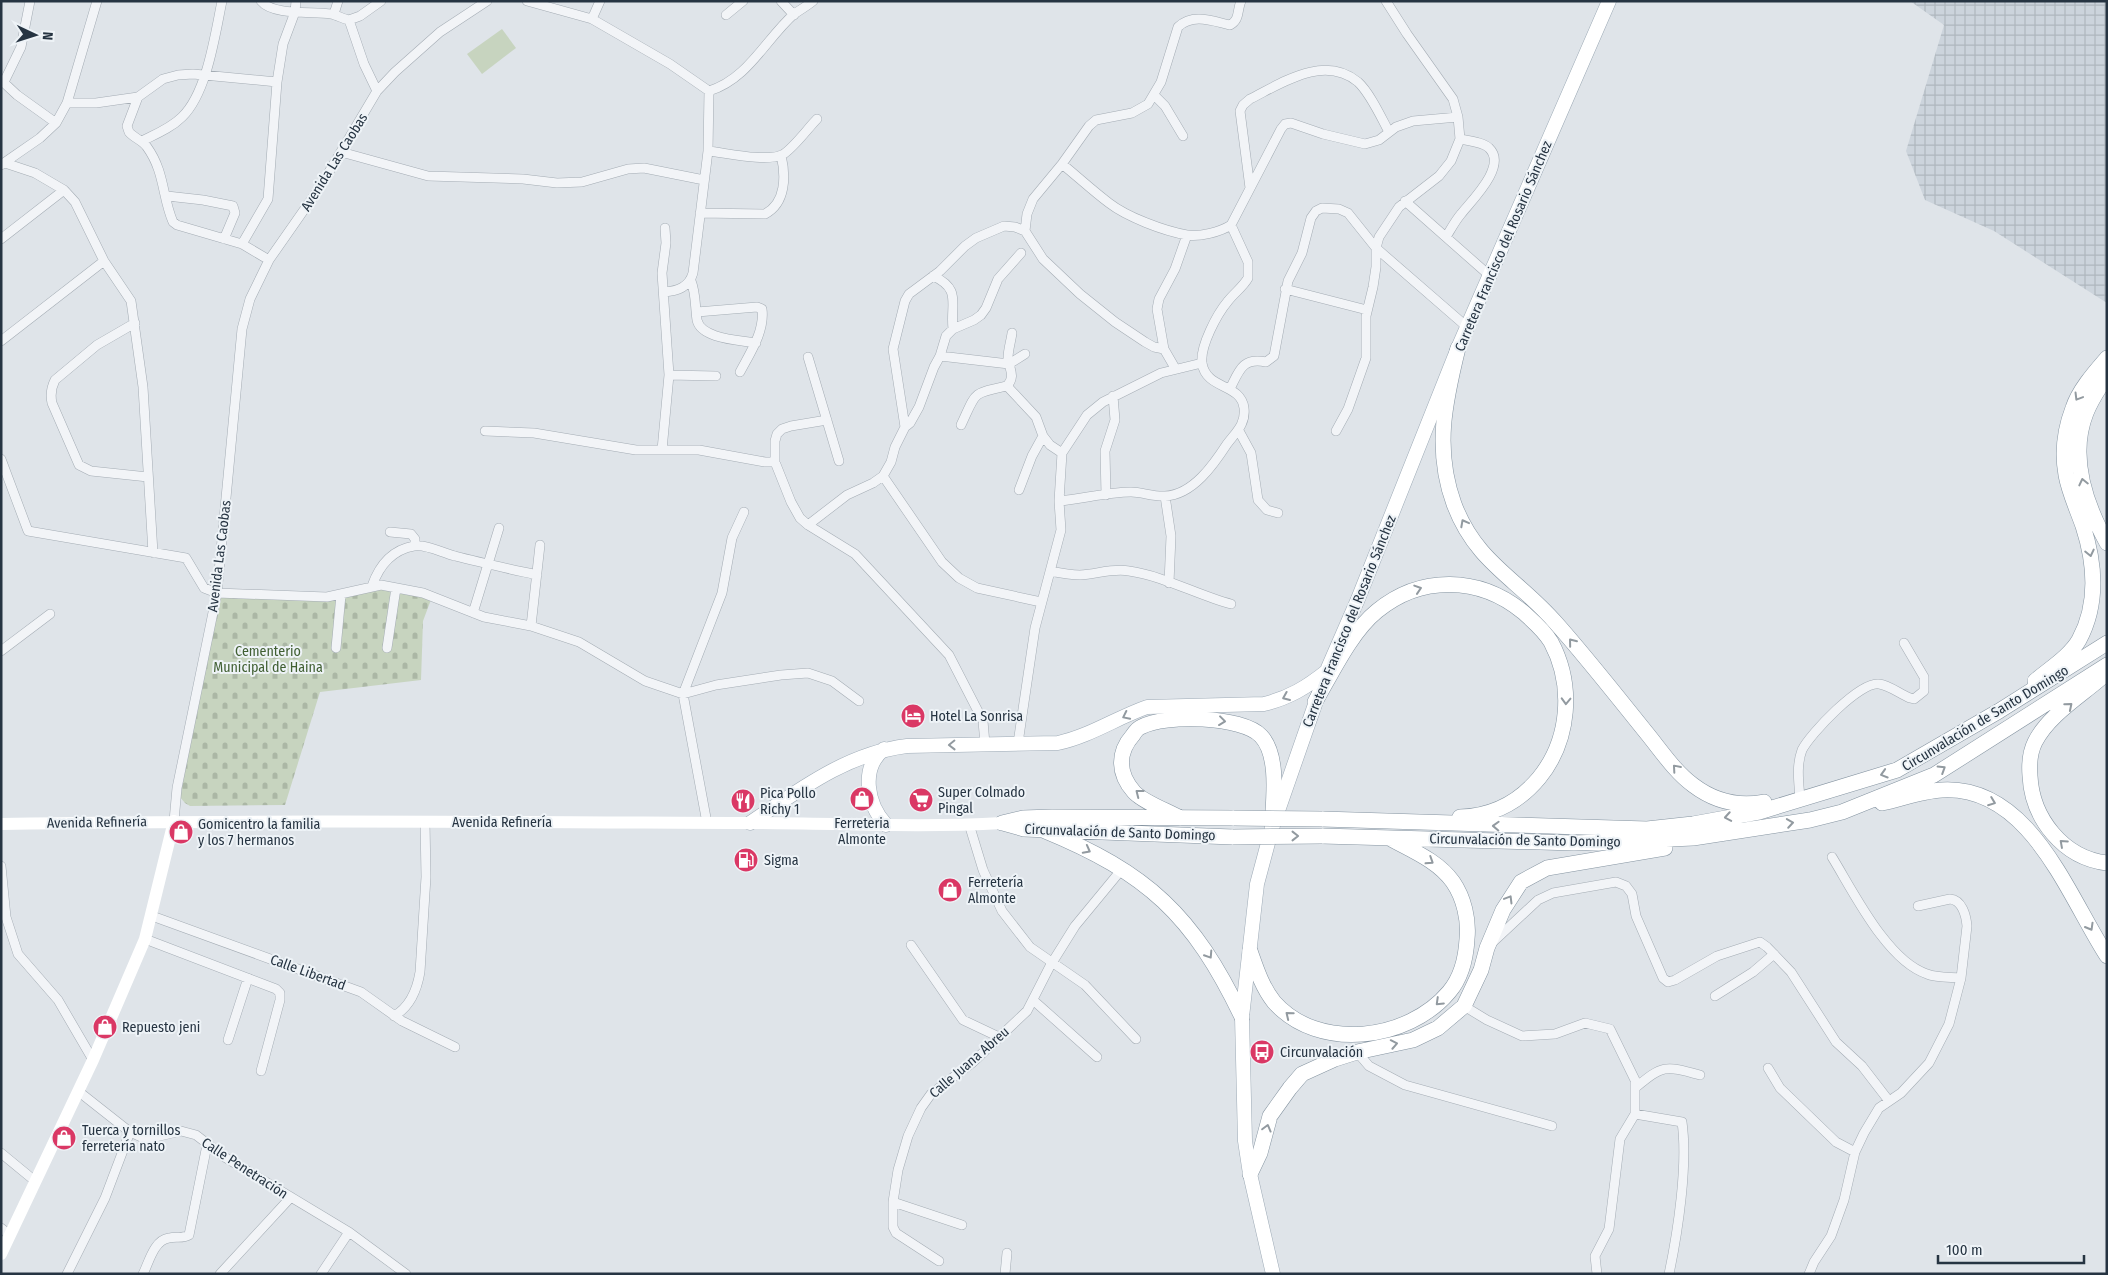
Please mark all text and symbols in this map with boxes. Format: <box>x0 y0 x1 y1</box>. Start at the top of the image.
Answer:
north arrow <box>10 10 60 60</box>
text: N <box>39 31 56 41</box>
street label: Avenida Las Caobas <box>297 110 371 214</box>
street label: Carretera Francisco del Rosario Sánchez <box>1451 138 1556 354</box>
one-way arrow <box>2075 392 2085 401</box>
one-way arrow <box>2078 477 2089 486</box>
street label: Avenida Las Caobas <box>204 499 235 613</box>
street label: Carretera Francisco del Rosario Sánchez <box>1299 512 1400 730</box>
one-way arrow <box>1460 520 1470 529</box>
one-way arrow <box>2084 549 2095 558</box>
one-way arrow <box>1413 585 1422 595</box>
one-way arrow <box>1569 639 1578 648</box>
park label: Cementerio Municipal de Haina <box>213 643 323 676</box>
street label: Circunvalación de Santo Domingo <box>1899 662 2072 775</box>
one-way arrow <box>1282 691 1291 702</box>
one-way arrow <box>1560 697 1571 705</box>
one-way arrow <box>2063 702 2072 711</box>
hotel icon: Hotel La Sonrisa <box>900 703 926 729</box>
place label: Hotel La Sonrisa <box>930 708 1023 725</box>
one-way arrow <box>1122 709 1131 720</box>
one-way arrow <box>1218 716 1226 726</box>
one-way arrow <box>948 740 956 750</box>
one-way arrow <box>1673 764 1682 773</box>
one-way arrow <box>1937 766 1946 775</box>
one-way arrow <box>1880 769 1889 779</box>
place label: Super Colmado Pingal <box>938 784 1025 817</box>
place label: Pica Pollo Richy 1 <box>760 785 816 818</box>
shop icon: Ferreteria Almonte <box>849 786 875 812</box>
supermarket icon: Super Colmado Pingal <box>908 787 934 813</box>
restaurant icon: Pica Pollo Richy 1 <box>730 788 756 814</box>
one-way arrow <box>1135 790 1144 799</box>
one-way arrow <box>1987 796 1995 806</box>
one-way arrow <box>1723 812 1732 822</box>
street label: Avenida Refinería <box>47 813 147 832</box>
street label: Avenida Refinería <box>452 814 552 831</box>
place label: Ferreteria Almonte <box>834 815 890 848</box>
place label: Gomicentro la familia y los 7 hermanos <box>198 816 321 849</box>
one-way arrow <box>1785 818 1794 828</box>
shop icon: Gomicentro la familia y los 7 hermanos <box>168 819 194 845</box>
one-way arrow <box>1492 820 1500 831</box>
street label: Circunvalación de Santo Domingo <box>1024 821 1216 844</box>
street label: Circunvalación de Santo Domingo <box>1429 830 1621 851</box>
one-way arrow <box>1292 831 1300 841</box>
one-way arrow <box>2060 840 2069 849</box>
one-way arrow <box>1082 844 1091 854</box>
fuel station icon: Sigma <box>733 847 759 873</box>
place label: Sigma <box>764 852 799 869</box>
one-way arrow <box>1425 855 1434 864</box>
place label: Ferretería Almonte <box>968 874 1024 907</box>
shop icon: Ferretería Almonte <box>937 877 963 903</box>
one-way arrow <box>1503 896 1513 905</box>
one-way arrow <box>2084 922 2094 931</box>
one-way arrow <box>1203 949 1212 958</box>
street label: Calle Libertad <box>268 951 348 994</box>
one-way arrow <box>1435 996 1444 1005</box>
one-way arrow <box>1286 1012 1295 1020</box>
shop icon: Repuesto jeni <box>92 1014 118 1040</box>
place label: Repuesto jeni <box>122 1019 200 1036</box>
street label: Calle Juana Abreu <box>926 1023 1013 1102</box>
bus stop icon: Circunvalación <box>1249 1039 1275 1065</box>
one-way arrow <box>1390 1040 1398 1050</box>
place label: Circunvalación <box>1280 1044 1363 1061</box>
place label: Tuerca y tornillos ferretería nato <box>82 1122 180 1155</box>
shop icon: Tuerca y tornillos ferretería nato <box>51 1125 77 1151</box>
one-way arrow <box>1261 1125 1271 1133</box>
street label: Calle Penetración <box>198 1134 291 1203</box>
scale bar <box>1938 1232 2084 1264</box>
text: 100 m <box>1946 1241 1983 1259</box>

